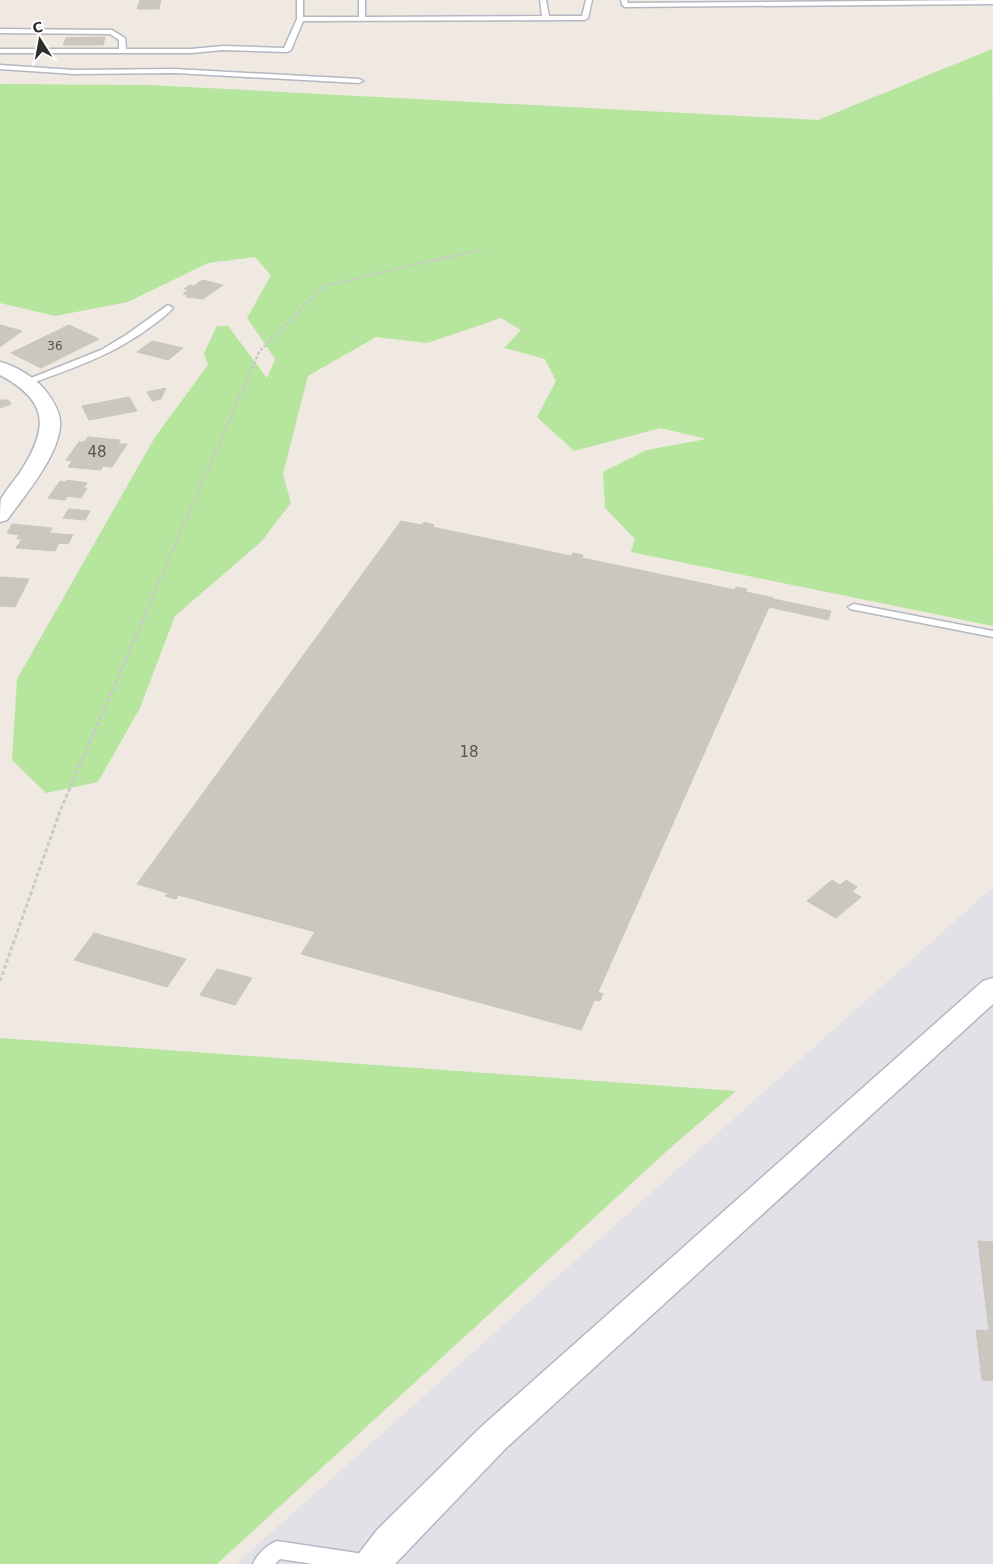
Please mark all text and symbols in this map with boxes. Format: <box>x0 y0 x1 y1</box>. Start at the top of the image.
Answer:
north arrow <box>15 15 65 65</box>
text: С <box>31 18 44 36</box>
house number: 36 <box>47 339 63 353</box>
house number: 48 <box>87 443 107 461</box>
house number: 18 <box>459 743 479 761</box>

